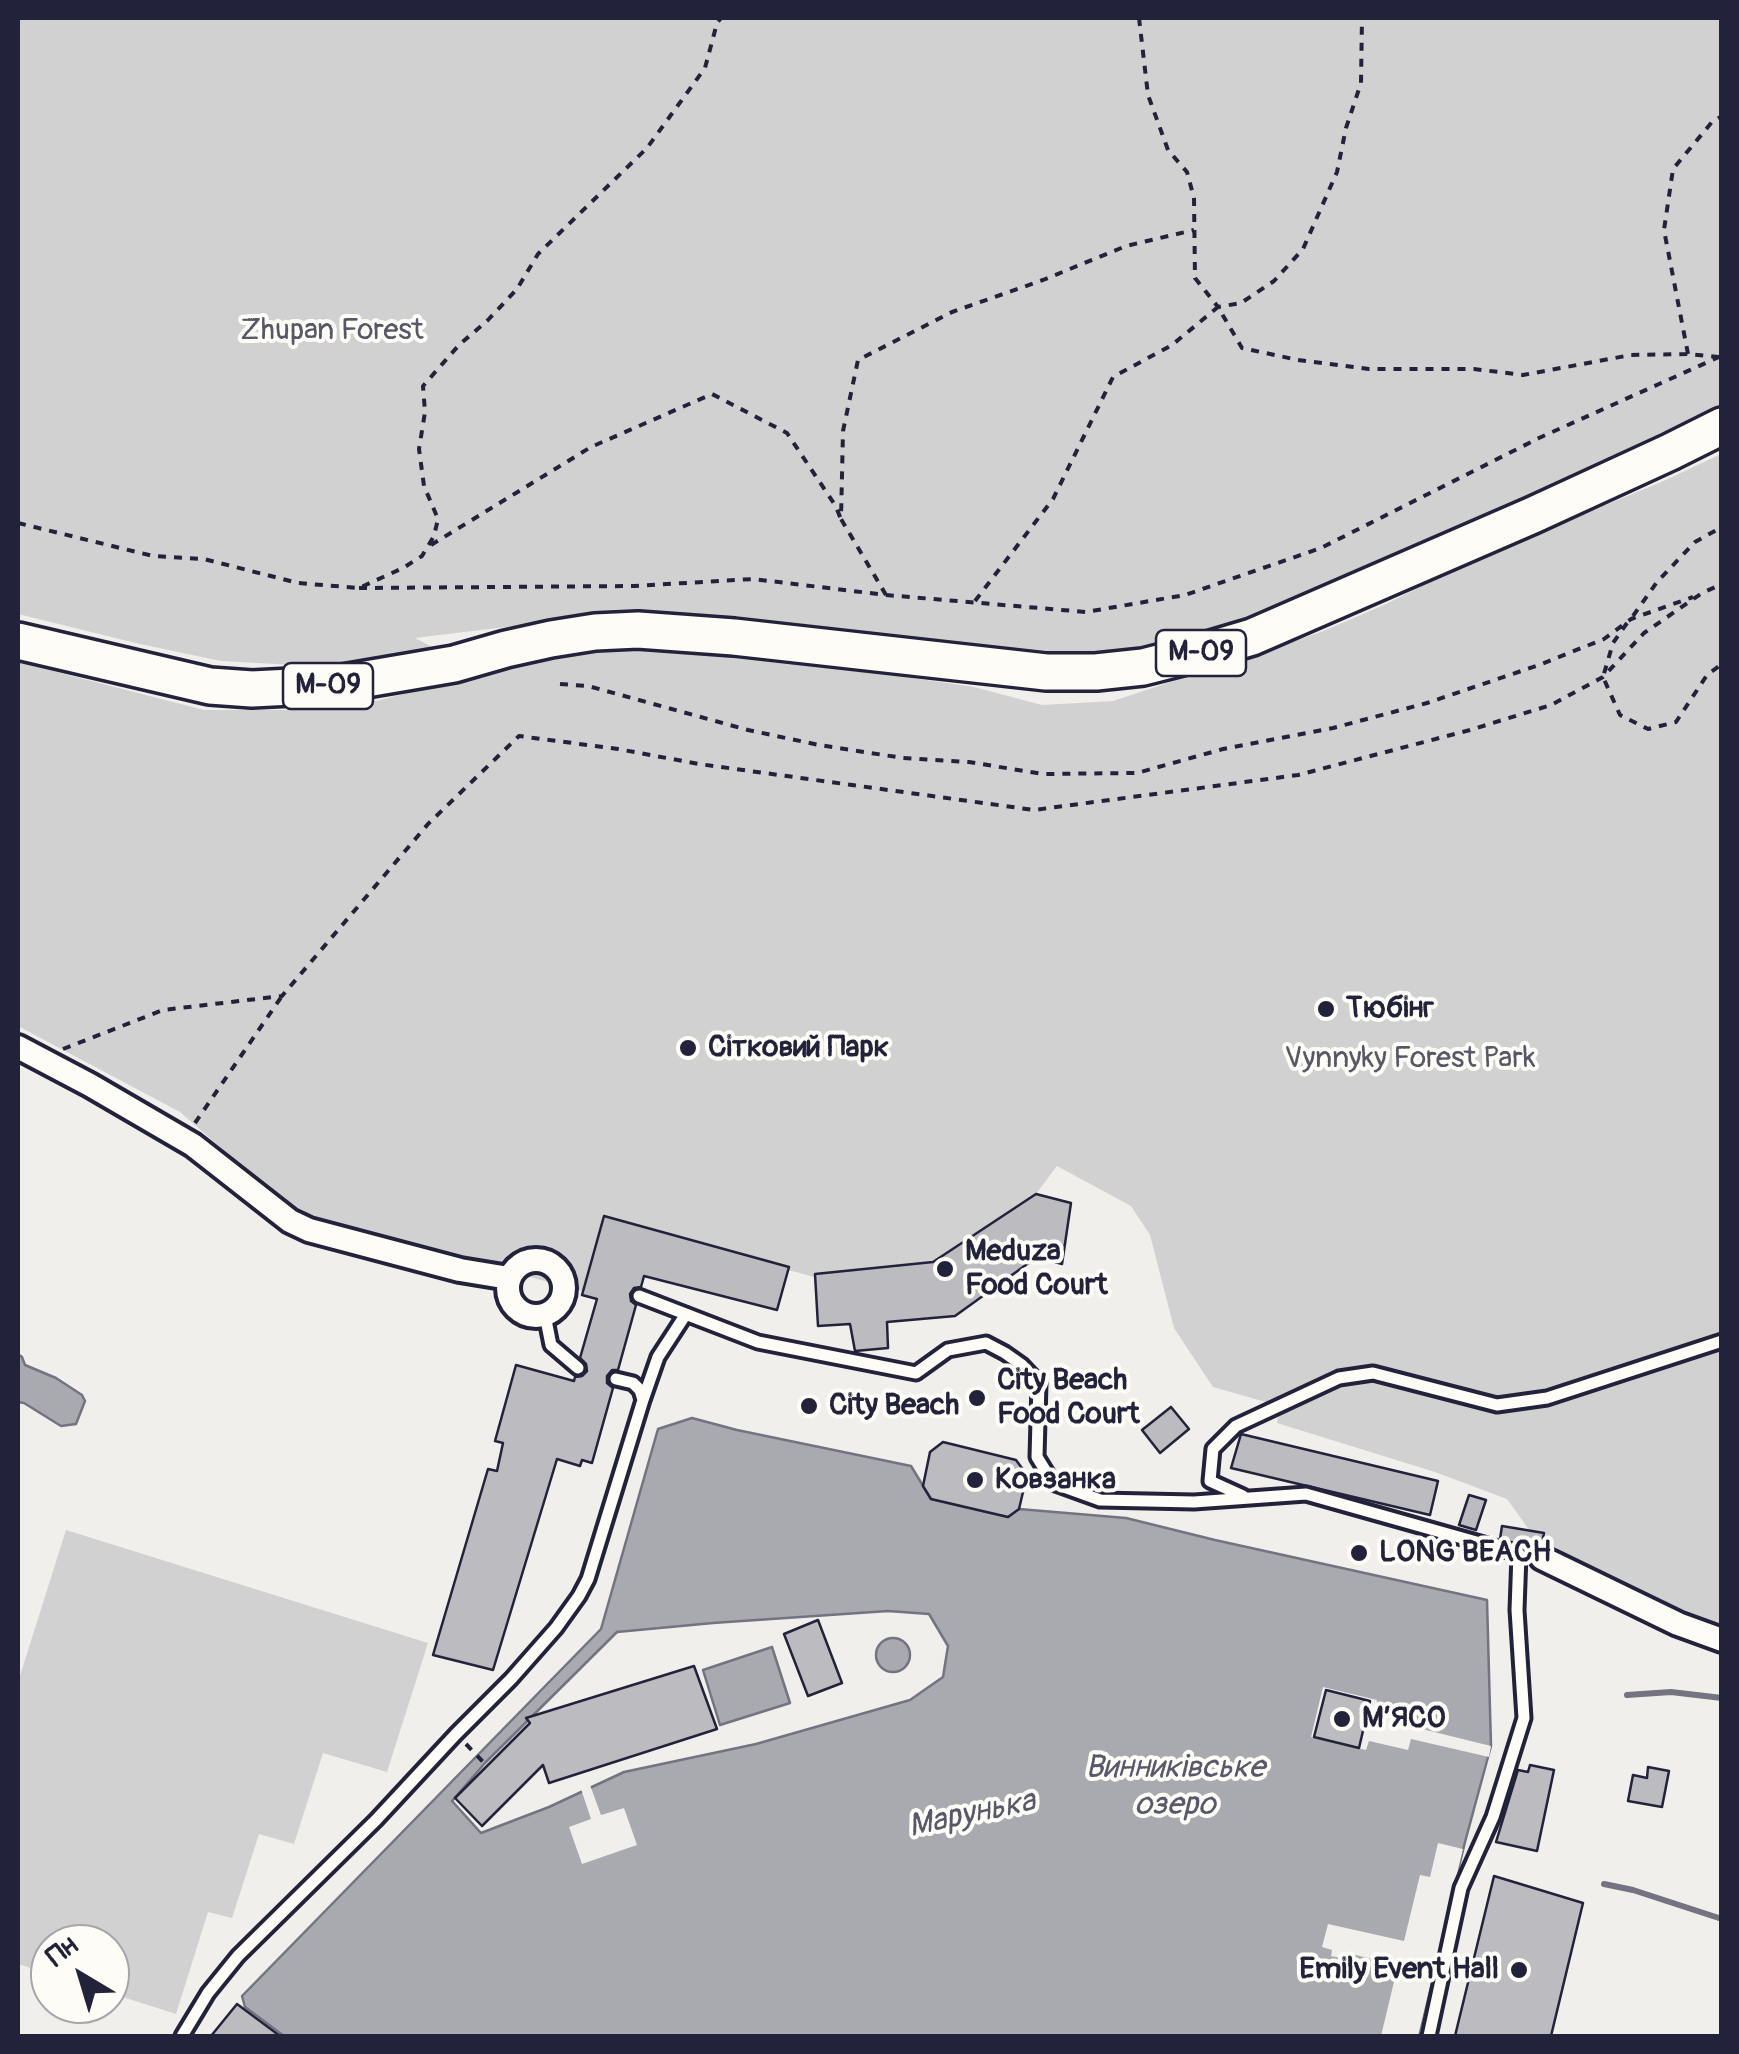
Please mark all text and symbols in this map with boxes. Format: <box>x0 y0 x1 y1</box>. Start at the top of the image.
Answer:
park label: Zhupan Forest <box>240 313 424 349</box>
road number: М-09 <box>1156 630 1246 676</box>
road number: М-09 <box>283 663 373 709</box>
place label: Тюбінг <box>1346 991 1434 1027</box>
marker: Тюбінг <box>1315 998 1337 1020</box>
place label: Сітковий Парк <box>708 1030 889 1066</box>
marker: Сітковий Парк <box>677 1037 699 1059</box>
park label: Vynnyky Forest Park <box>1285 1041 1535 1077</box>
place label: Meduza Food Court <box>965 1234 1108 1304</box>
marker: Meduza Food Court <box>934 1258 956 1280</box>
place label: City Beach Food Court <box>997 1363 1140 1434</box>
marker: City Beach Food Court <box>966 1387 988 1409</box>
place label: City Beach <box>829 1388 959 1424</box>
marker: City Beach <box>798 1395 820 1417</box>
place label: Ковзанка <box>995 1462 1116 1498</box>
marker: Ковзанка <box>964 1469 986 1491</box>
place label: LONG BEACH <box>1379 1535 1551 1571</box>
marker: LONG BEACH <box>1348 1542 1370 1564</box>
place label: М’ЯСО <box>1362 1701 1446 1737</box>
marker: М’ЯСО <box>1331 1708 1353 1730</box>
water label: Винниківське озеро <box>1085 1750 1265 1825</box>
water label: Марунька <box>905 1783 1039 1847</box>
north arrow <box>30 1924 130 2024</box>
text: Пн <box>40 1928 85 1975</box>
place label: Emily Event Hall <box>1299 1952 1499 1988</box>
marker: Emily Event Hall <box>1508 1959 1530 1981</box>

